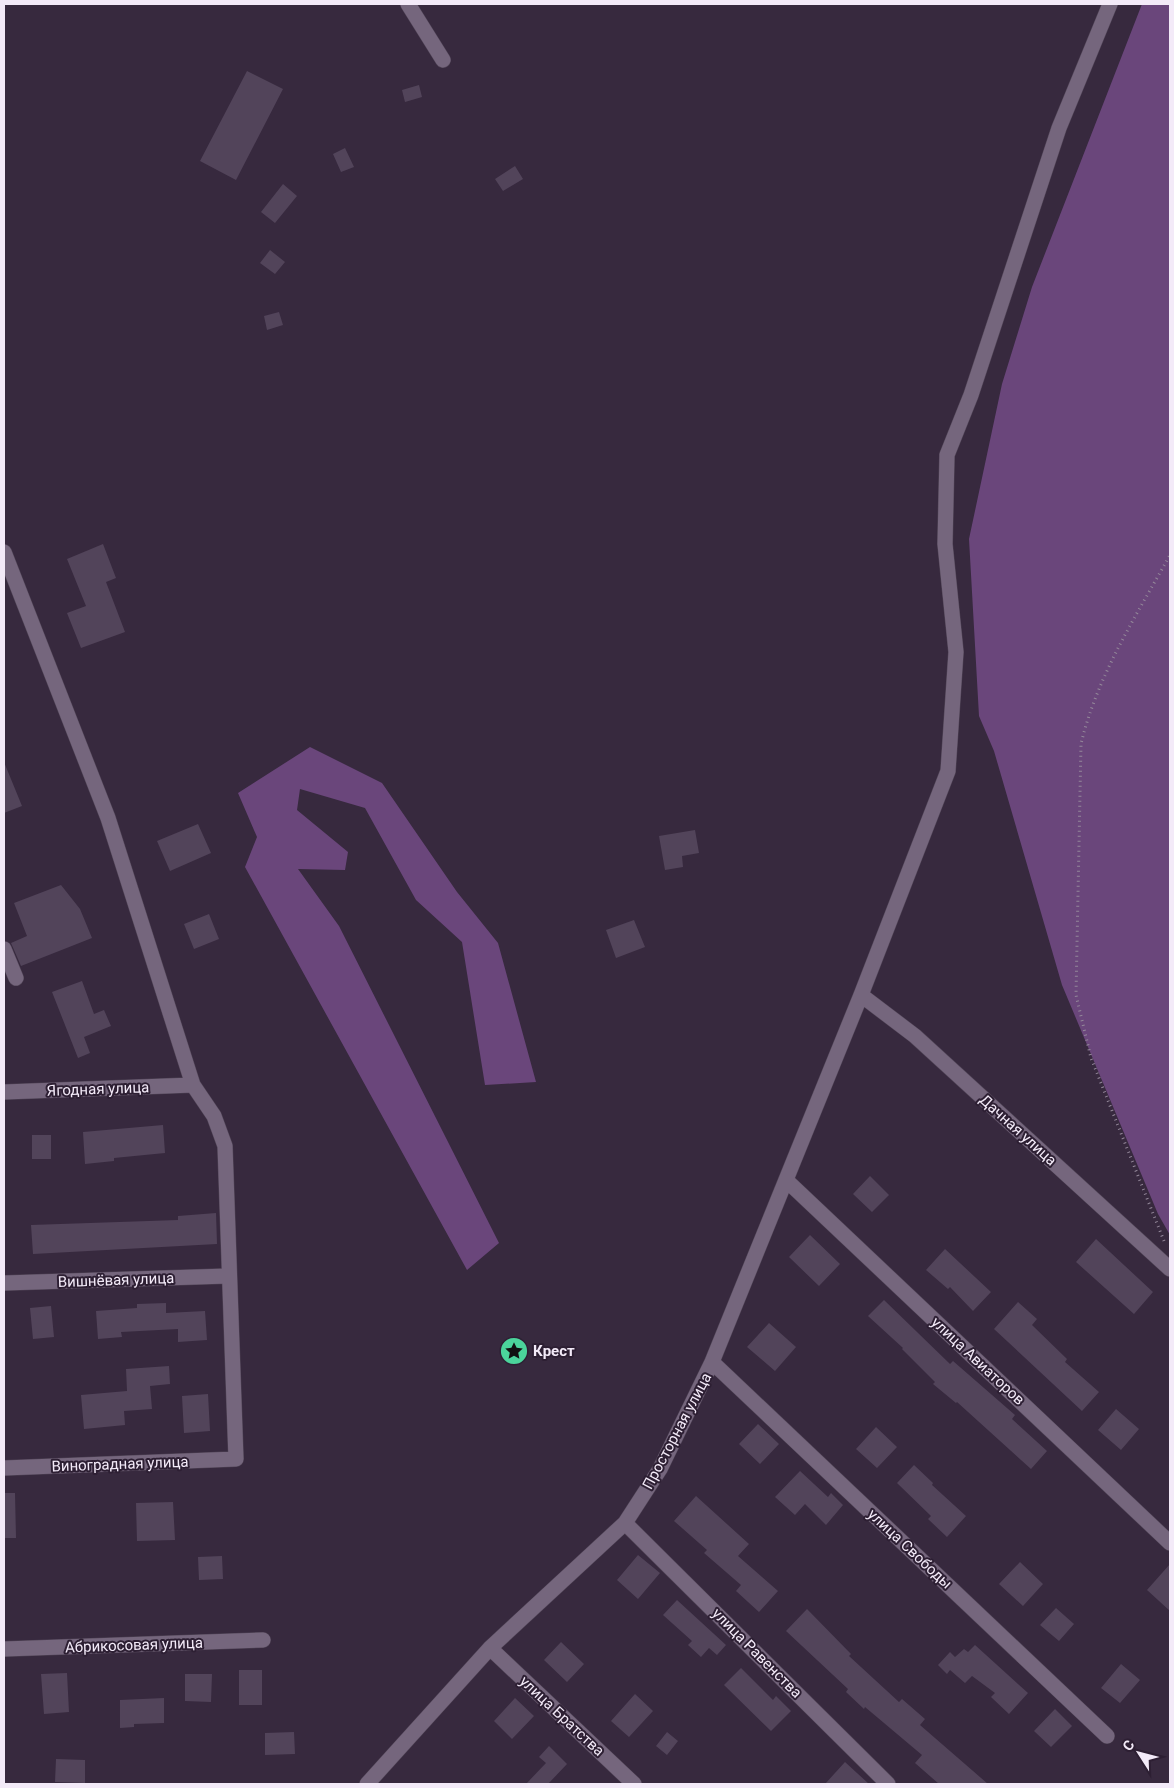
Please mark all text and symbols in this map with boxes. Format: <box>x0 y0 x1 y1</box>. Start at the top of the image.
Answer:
street label: Ягодная улица <box>46 1078 150 1100</box>
street label: Дачная улица <box>976 1091 1060 1169</box>
street label: Вишнёвая улица <box>57 1269 175 1291</box>
street label: улица Авиаторов <box>928 1313 1028 1409</box>
place icon: Крест <box>499 1336 529 1366</box>
place label: Крест <box>533 1342 575 1360</box>
street label: Просторная улица <box>639 1370 715 1492</box>
street label: Виноградная улица <box>51 1453 189 1475</box>
street label: улица Свободы <box>864 1505 956 1593</box>
street label: улица Равенства <box>708 1604 806 1702</box>
street label: Абрикосовая улица <box>65 1634 203 1656</box>
street label: улица Братства <box>516 1672 608 1760</box>
north arrow <box>1114 1728 1164 1778</box>
text: С <box>1119 1737 1138 1754</box>

